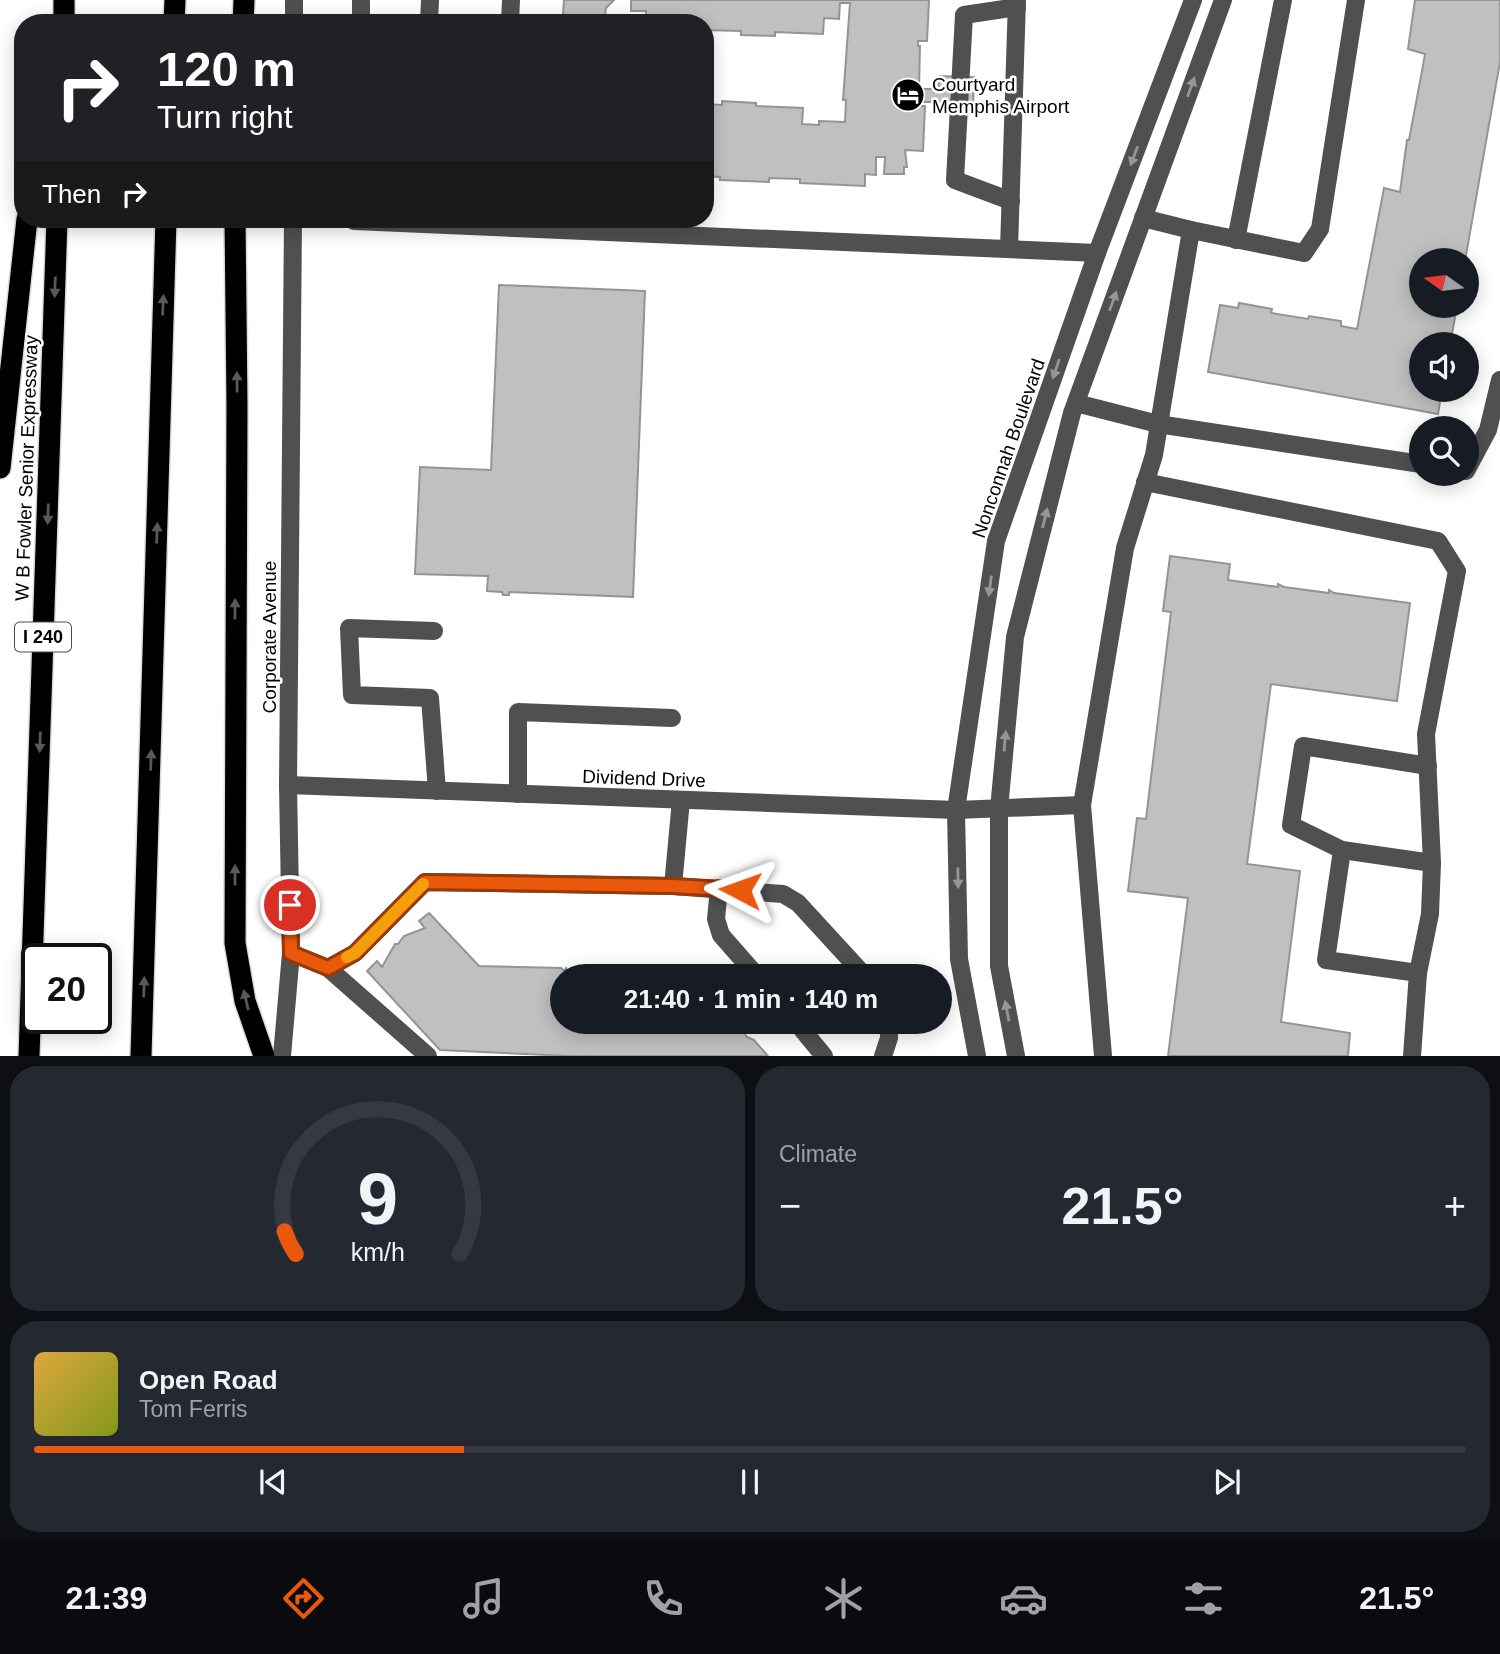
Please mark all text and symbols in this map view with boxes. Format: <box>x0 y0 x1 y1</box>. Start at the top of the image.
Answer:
icon: right <box>42 42 133 133</box>
text: 120 m <box>157 42 296 96</box>
place label: Courtyard Memphis Airport <box>932 74 1070 117</box>
hotel icon: Courtyard Memphis Airport <box>889 76 927 114</box>
one-way arrow <box>1185 76 1196 97</box>
text: Turn right <box>157 99 293 135</box>
one-way arrow <box>1128 145 1139 166</box>
icon: right <box>115 175 153 213</box>
text: Then <box>42 179 101 209</box>
north arrow <box>1409 248 1479 318</box>
map controls <box>1409 248 1479 486</box>
one-way arrow <box>50 276 61 298</box>
one-way arrow <box>1108 290 1119 311</box>
one-way arrow <box>158 294 169 316</box>
button: sound <box>1409 332 1479 402</box>
street label: W B Fowler Senior Expressway <box>11 334 42 601</box>
street label: Nonconnah Boulevard <box>968 356 1049 540</box>
one-way arrow <box>1050 359 1061 380</box>
one-way arrow <box>231 370 243 392</box>
button: search <box>1409 416 1479 486</box>
one-way arrow <box>42 504 53 526</box>
one-way arrow <box>1040 507 1051 529</box>
one-way arrow <box>152 521 163 543</box>
street label: Corporate Avenue <box>259 561 280 713</box>
one-way arrow <box>984 575 995 597</box>
one-way arrow <box>229 598 241 620</box>
road number: I 240 <box>15 622 71 652</box>
one-way arrow <box>1000 730 1011 752</box>
one-way arrow <box>34 731 46 753</box>
one-way arrow <box>146 749 157 771</box>
street label: Dividend Drive <box>582 766 706 791</box>
position arrow <box>703 853 777 927</box>
one-way arrow <box>229 864 241 886</box>
one-way arrow <box>952 868 963 890</box>
pin <box>260 875 320 935</box>
icon: arrive <box>271 886 309 924</box>
speed limit sign: 20 <box>21 943 112 1034</box>
one-way arrow <box>138 976 149 998</box>
text: 21:40 · 1 min · 140 m <box>624 984 878 1014</box>
one-way arrow <box>240 989 251 1011</box>
one-way arrow <box>1002 1000 1013 1022</box>
text: Climate <box>779 1141 857 1167</box>
text: 9 <box>357 1159 398 1240</box>
text: 21.5° <box>1061 1177 1184 1235</box>
text: − <box>779 1185 801 1227</box>
text: + <box>1444 1185 1466 1227</box>
text: km/h <box>350 1238 405 1266</box>
text: Open Road <box>139 1365 278 1395</box>
text: Tom Ferris <box>139 1396 248 1422</box>
icon: previous <box>254 1463 292 1501</box>
icon: pause <box>731 1463 769 1501</box>
icon: next <box>1208 1463 1246 1501</box>
icon: directions <box>279 1574 328 1623</box>
icon: music <box>459 1574 508 1623</box>
icon: phone <box>639 1574 688 1623</box>
icon: climate <box>819 1574 868 1623</box>
icon: car <box>999 1574 1048 1623</box>
icon: filters <box>1179 1574 1228 1623</box>
text: 21:39 <box>66 1580 147 1616</box>
text: 21.5° <box>1359 1580 1434 1616</box>

